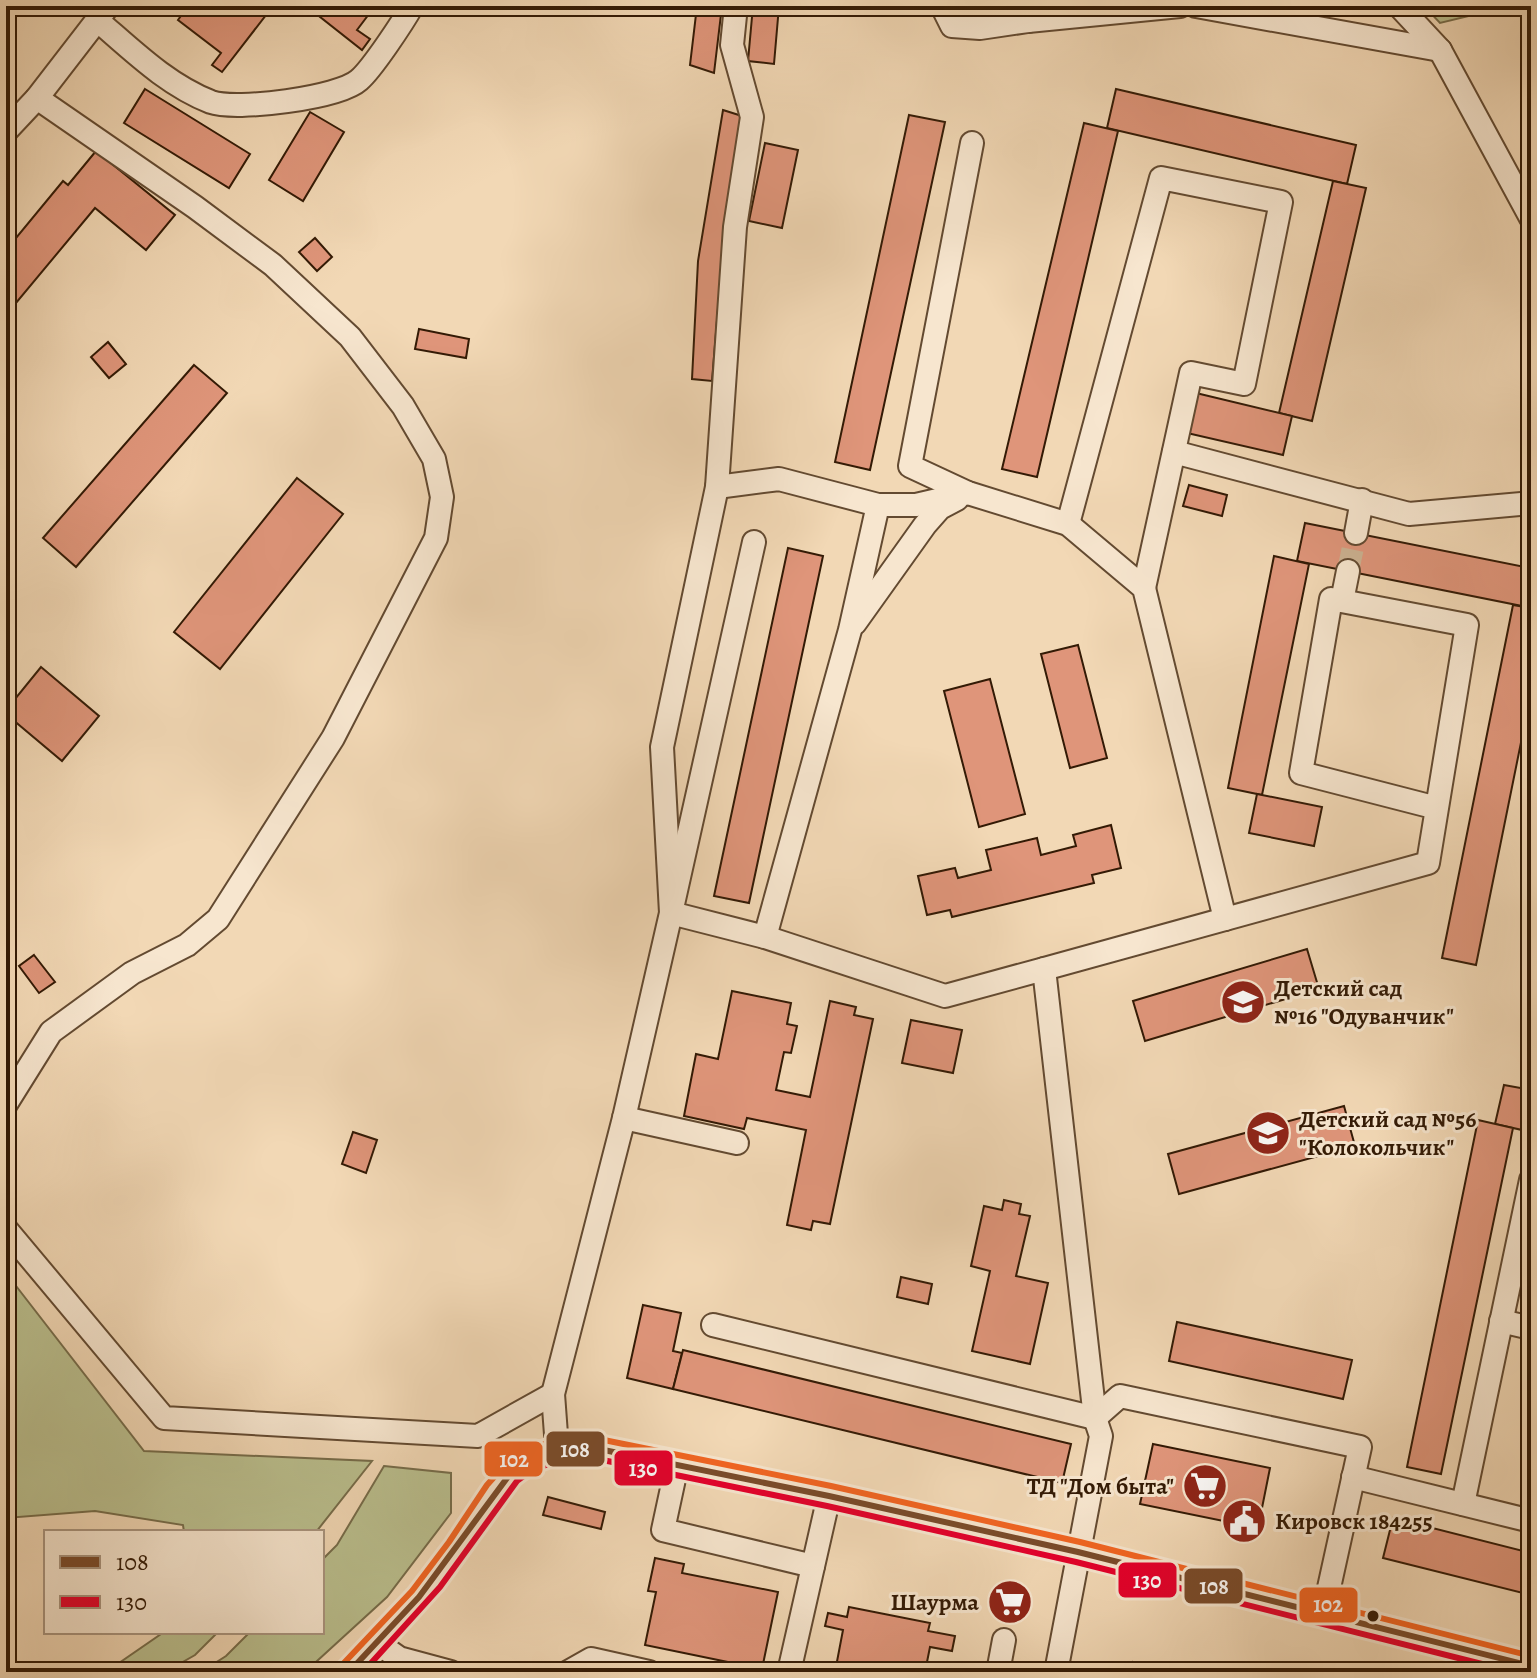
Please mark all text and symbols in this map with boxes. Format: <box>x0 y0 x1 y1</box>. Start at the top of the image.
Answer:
place label: Детский сад №16 "Одуванчик" <box>1274 972 1454 1032</box>
school or university icon: Детский сад №16 "Одуванчик" <box>1219 978 1267 1026</box>
place label: Детский сад №56 "Колокольчик" <box>1299 1103 1476 1163</box>
school or university icon: Детский сад №56 "Колокольчик" <box>1244 1109 1292 1157</box>
line badge: 108 <box>545 1430 606 1468</box>
text: 108 <box>560 1435 590 1465</box>
line badge: 102 <box>483 1440 544 1478</box>
text: 102 <box>499 1445 529 1475</box>
line badge: 130 <box>613 1449 674 1487</box>
text: 130 <box>629 1454 657 1484</box>
supermarket icon: ТД "Дом быта" <box>1181 1462 1229 1510</box>
place label: ТД "Дом быта" <box>1027 1470 1174 1502</box>
public building icon: Кировск 184255 <box>1220 1497 1268 1545</box>
place label: Кировск 184255 <box>1275 1505 1433 1537</box>
legend <box>44 1530 324 1634</box>
text: 108 <box>116 1546 149 1578</box>
line badge: 130 <box>1117 1561 1178 1599</box>
text: 130 <box>1133 1566 1161 1596</box>
line badge: 108 <box>1183 1567 1244 1605</box>
text: 108 <box>1199 1572 1229 1602</box>
supermarket icon: Шаурма <box>986 1578 1034 1626</box>
text: 130 <box>116 1586 147 1618</box>
place label: Шаурма <box>890 1586 980 1618</box>
line badge: 102 <box>1298 1586 1359 1624</box>
text: 102 <box>1313 1590 1343 1620</box>
unlabelled marker <box>1365 1608 1381 1624</box>

